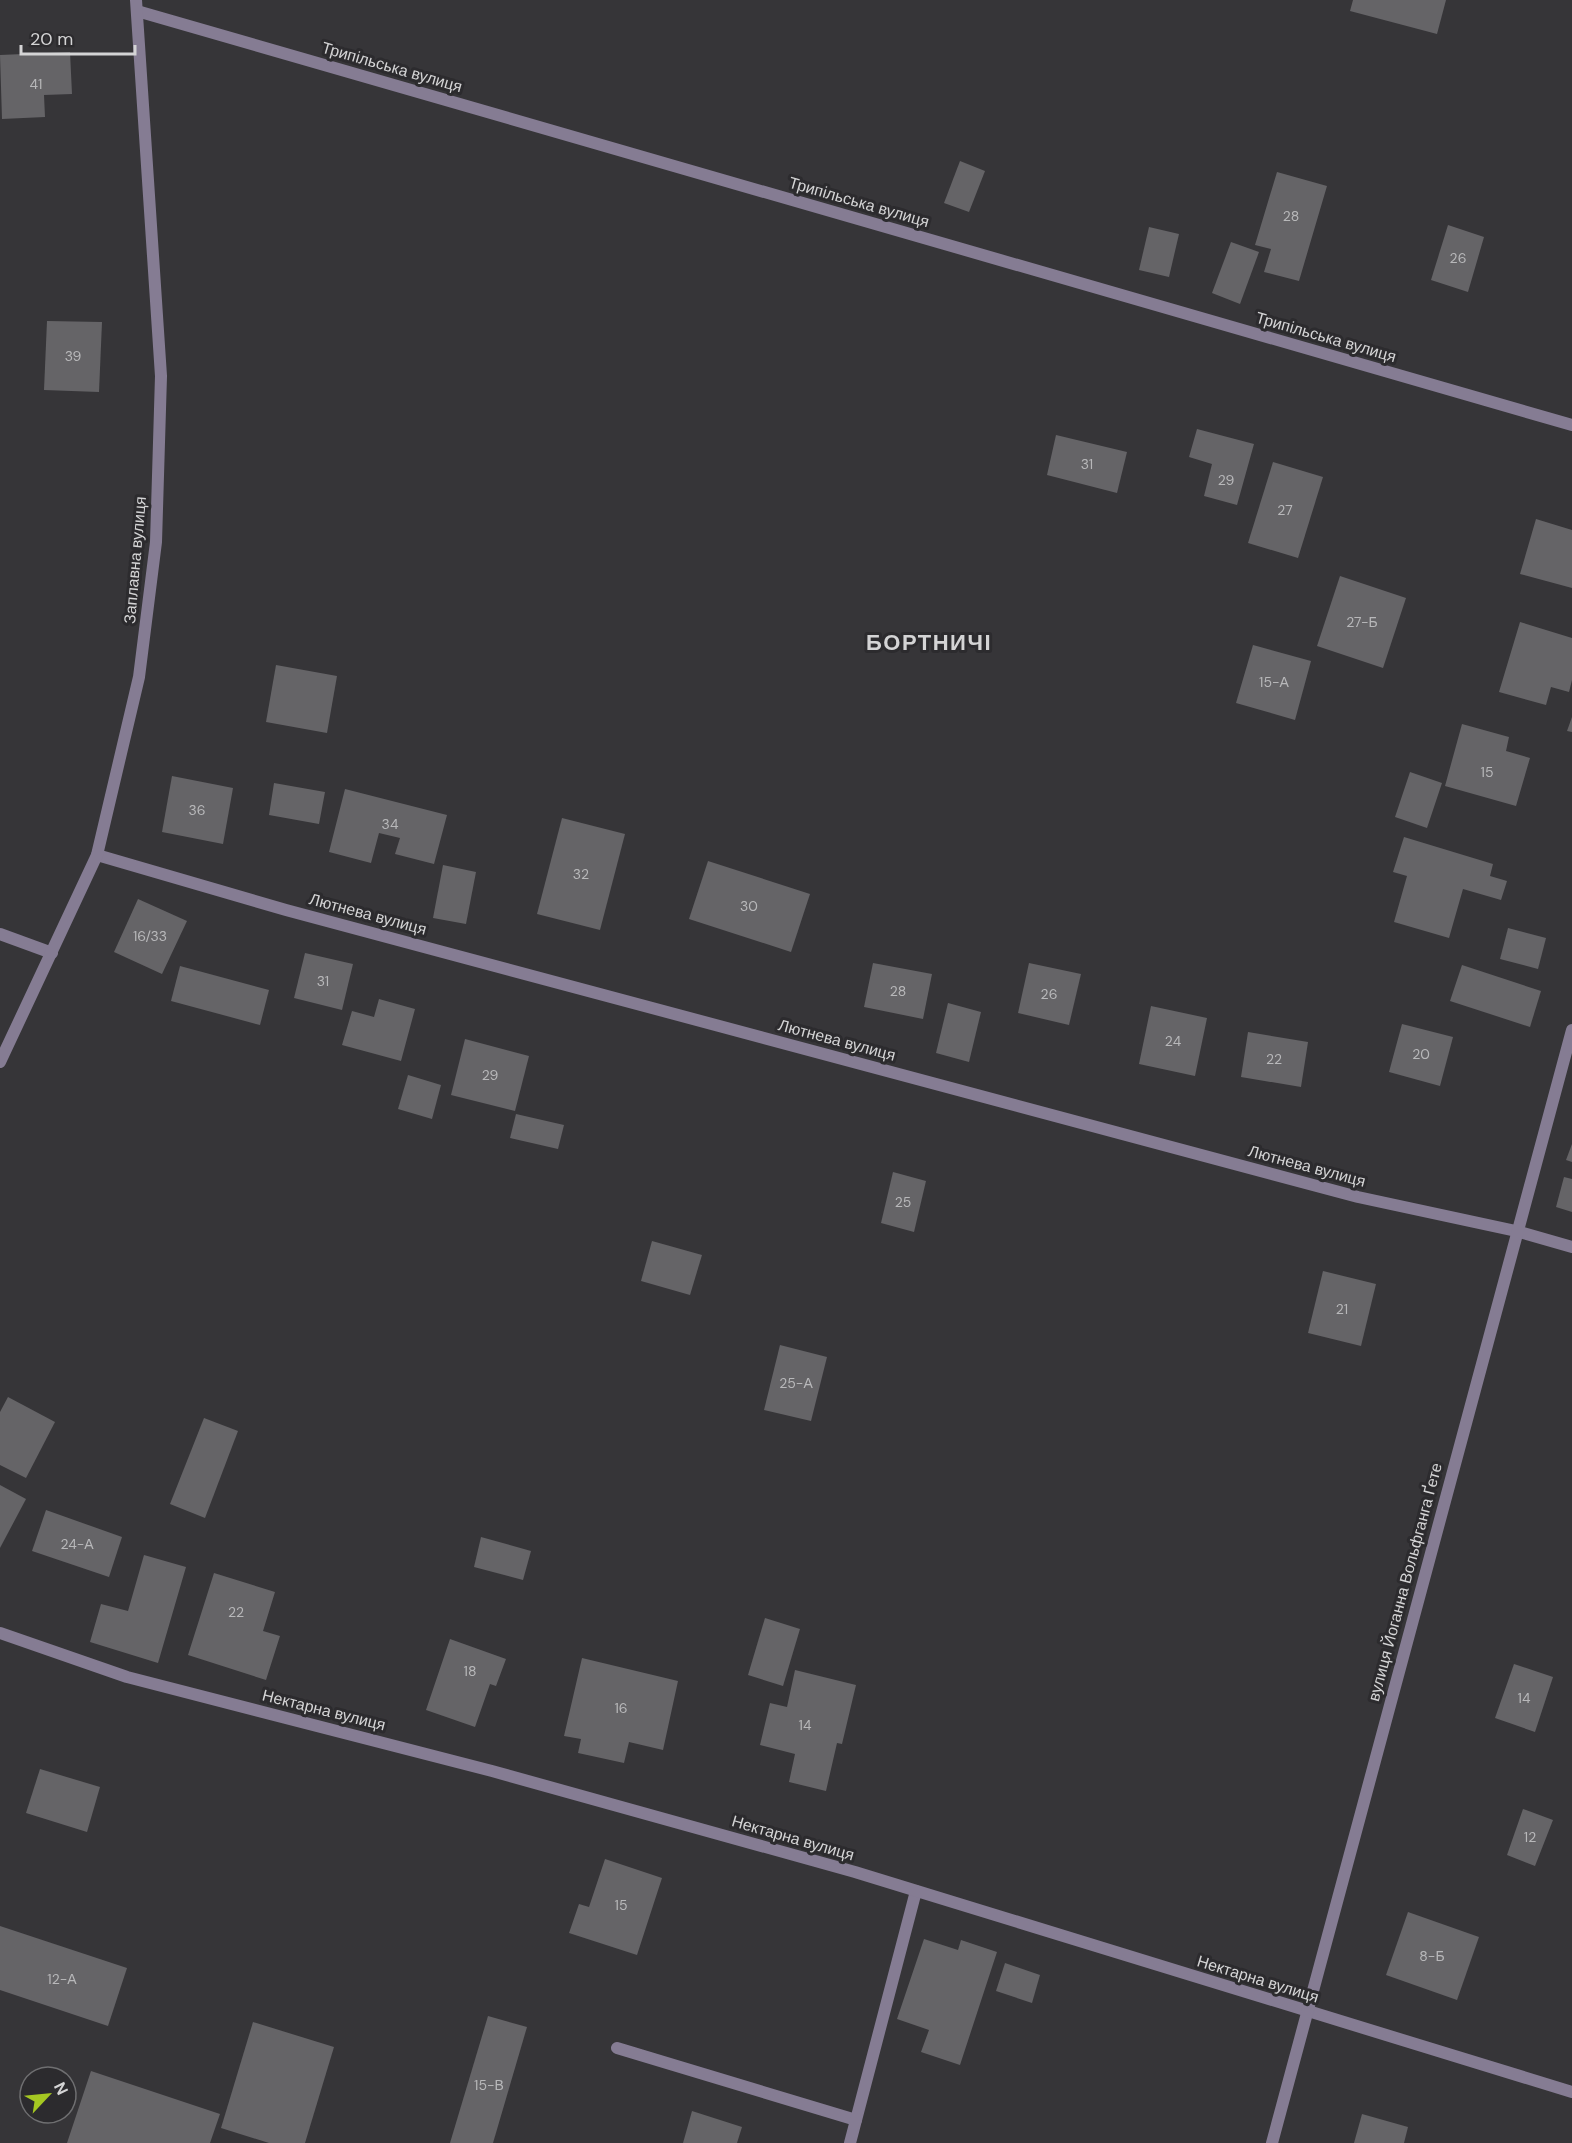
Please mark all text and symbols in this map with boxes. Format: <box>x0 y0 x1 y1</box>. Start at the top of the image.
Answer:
scale bar <box>21 18 135 56</box>
text: 20 m <box>30 27 73 51</box>
street label: Трипільська вулиця <box>319 37 465 97</box>
house number: 41 <box>30 75 42 93</box>
street label: Трипільська вулиця <box>786 172 932 232</box>
house number: 28 <box>1283 207 1299 225</box>
house number: 26 <box>1450 249 1466 267</box>
street label: Трипільська вулиця <box>1253 307 1399 367</box>
house number: 39 <box>65 347 82 365</box>
house number: 31 <box>1081 455 1093 473</box>
house number: 29 <box>1218 471 1235 489</box>
street label: Заплавна вулиця <box>119 495 151 625</box>
house number: 27 <box>1277 501 1293 519</box>
house number: 27-Б <box>1346 613 1378 631</box>
district label: БОРТНИЧІ <box>866 628 992 657</box>
house number: 15-А <box>1259 673 1290 691</box>
house number: 15 <box>1481 763 1493 781</box>
house number: 36 <box>188 801 206 819</box>
house number: 34 <box>382 815 399 833</box>
house number: 32 <box>573 865 589 883</box>
street label: Лютнева вулиця <box>307 888 429 940</box>
house number: 30 <box>740 897 758 915</box>
house number: 16/33 <box>133 927 167 945</box>
house number: 31 <box>317 972 329 990</box>
house number: 28 <box>890 982 906 1000</box>
house number: 26 <box>1041 985 1057 1003</box>
street label: Лютнева вулиця <box>776 1014 898 1066</box>
house number: 24 <box>1165 1032 1182 1050</box>
house number: 20 <box>1412 1045 1430 1063</box>
house number: 22 <box>1266 1050 1282 1068</box>
house number: 29 <box>482 1066 499 1084</box>
street label: Лютнева вулиця <box>1246 1140 1368 1192</box>
house number: 25 <box>895 1193 911 1211</box>
house number: 21 <box>1336 1300 1348 1318</box>
house number: 25-А <box>779 1374 813 1392</box>
street label: вулиця Йоганна Вольфганга Ґете <box>1363 1460 1447 1703</box>
house number: 24-А <box>60 1535 94 1553</box>
house number: 22 <box>228 1603 244 1621</box>
house number: 18 <box>464 1662 476 1680</box>
street label: Нектарна вулиця <box>260 1685 388 1735</box>
house number: 14 <box>1518 1689 1531 1707</box>
house number: 16 <box>614 1699 628 1717</box>
house number: 14 <box>799 1716 812 1734</box>
street label: Нектарна вулиця <box>729 1810 857 1866</box>
house number: 12 <box>1524 1828 1536 1846</box>
house number: 15 <box>615 1896 627 1914</box>
house number: 8-Б <box>1419 1947 1445 1965</box>
street label: Нектарна вулиця <box>1194 1950 1322 2008</box>
house number: 12-А <box>47 1970 77 1988</box>
north arrow <box>18 2065 78 2125</box>
house number: 15-В <box>474 2076 504 2094</box>
text: N <box>49 2079 73 2098</box>

